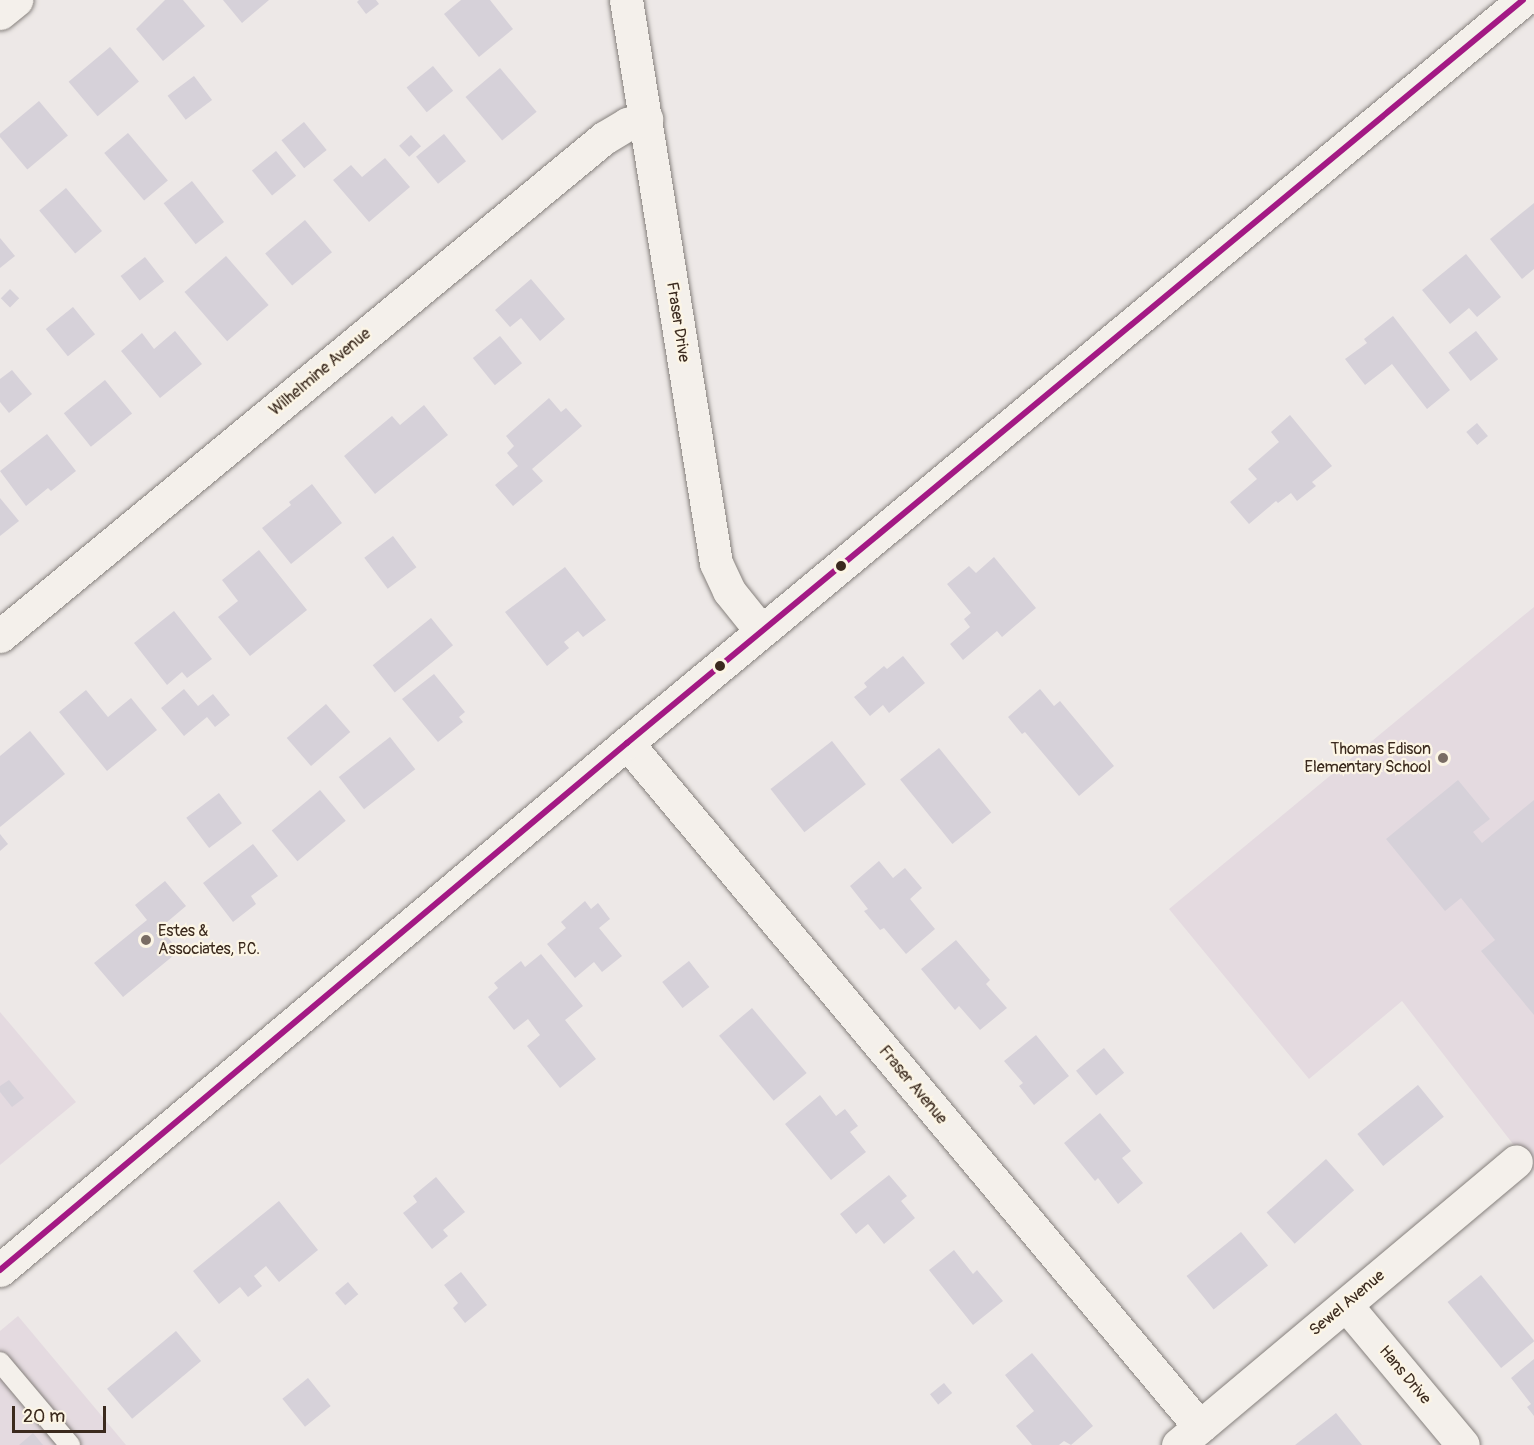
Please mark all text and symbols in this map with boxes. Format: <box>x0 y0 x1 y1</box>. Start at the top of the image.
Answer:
street label: Fraser Drive <box>662 280 694 364</box>
street label: Wilhelmine Avenue <box>266 324 374 420</box>
unlabelled marker <box>835 560 847 572</box>
unlabelled marker <box>714 660 726 672</box>
place label: Thomas Edison Elementary School <box>1305 739 1431 777</box>
marker: Thomas Edison Elementary School <box>1436 751 1450 765</box>
place label: Estes & Associates, P.C. <box>158 921 260 959</box>
marker: Estes & Associates, P.C. <box>139 933 153 947</box>
street label: Fraser Avenue <box>875 1042 951 1128</box>
street label: Sewel Avenue <box>1305 1266 1389 1340</box>
street label: Hans Drive <box>1375 1342 1435 1408</box>
scale bar <box>15 1394 110 1432</box>
text: 20 m <box>23 1405 65 1428</box>

